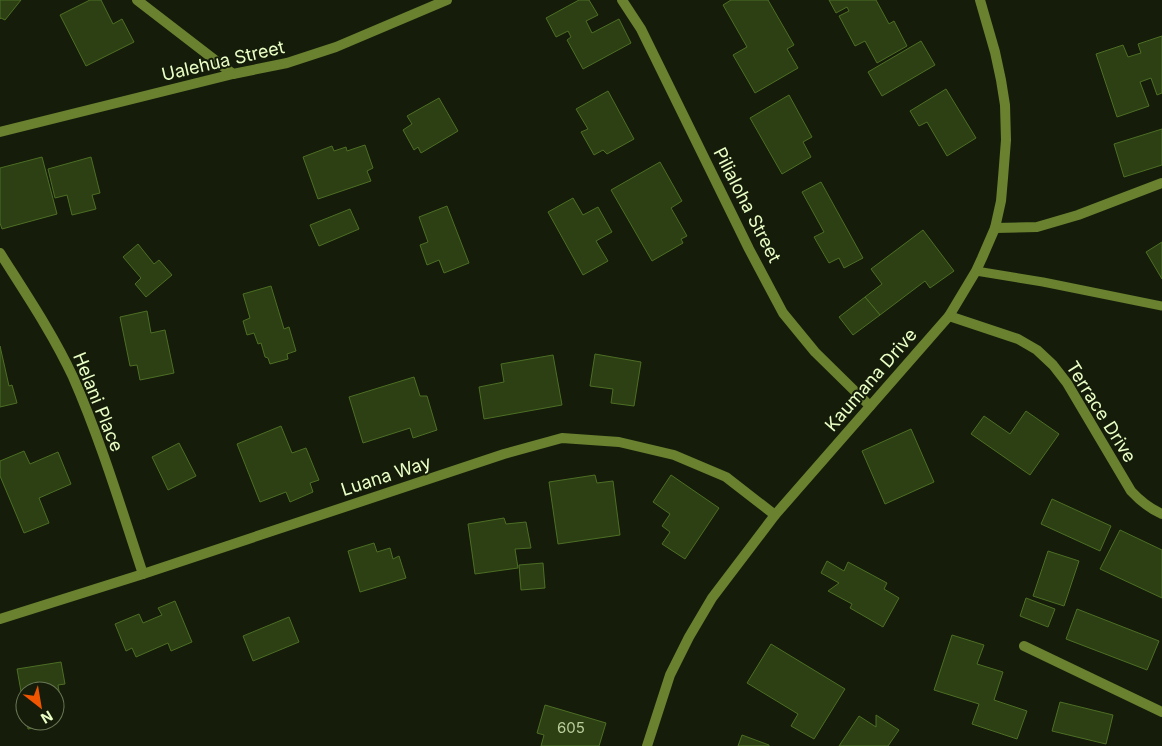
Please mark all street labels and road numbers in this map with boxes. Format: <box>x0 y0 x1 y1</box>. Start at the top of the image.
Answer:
street label: Ualehua Street <box>159 36 287 85</box>
street label: Pilialoha Street <box>709 144 786 266</box>
street label: Kaumana Drive <box>820 324 921 435</box>
street label: Helani Place <box>69 349 128 454</box>
street label: Terrace Drive <box>1062 357 1141 466</box>
street label: Luana Way <box>338 451 434 500</box>

